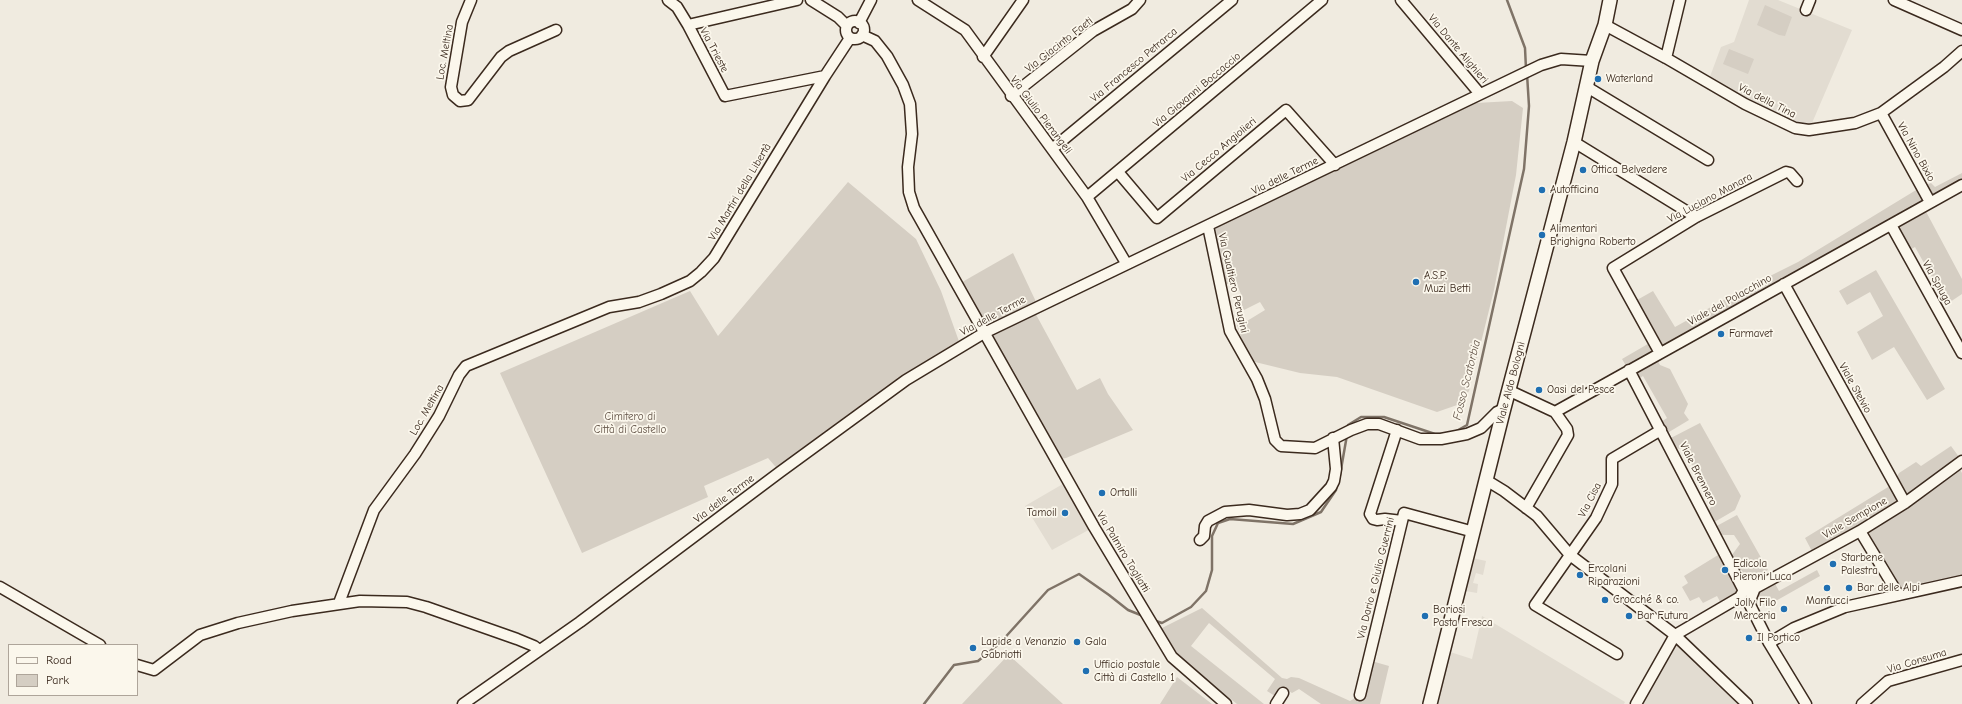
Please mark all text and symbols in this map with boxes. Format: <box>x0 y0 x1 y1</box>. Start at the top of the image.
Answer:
street label: Via Dante Alighieri <box>1425 12 1491 86</box>
street label: Via Giacinto Faeti <box>1022 14 1096 76</box>
street label: Loc. Meltina <box>434 23 456 81</box>
street label: Via Trieste <box>697 25 731 75</box>
street label: Via Francesco Petrarca <box>1088 25 1180 105</box>
street label: Via Giovanni Boccaccio <box>1151 50 1243 130</box>
place label: Waterland <box>1606 72 1653 86</box>
street label: Via Giulio Pierangeli <box>1007 73 1075 157</box>
marker: Waterland <box>1593 74 1603 84</box>
street label: Via della Tina <box>1736 81 1798 121</box>
street label: Via Cecco Angiolieri <box>1179 115 1259 185</box>
street label: Via Nino Bixio <box>1894 120 1938 184</box>
street label: Via Martiri della Libertà <box>706 141 774 243</box>
street label: Via delle Terme <box>1250 154 1320 198</box>
place label: Ottica Belvedere <box>1591 163 1667 177</box>
marker: Ottica Belvedere <box>1578 165 1588 175</box>
street label: Via Luciano Manara <box>1665 170 1755 226</box>
place label: Autofficina <box>1550 183 1599 197</box>
marker: Autofficina <box>1537 185 1547 195</box>
place label: Alimentari Brighigna Roberto <box>1550 222 1636 248</box>
marker: Alimentari Brighigna Roberto <box>1537 230 1547 240</box>
street label: Via Gualtiero Perugini <box>1215 232 1251 334</box>
street label: Via Spluga <box>1919 258 1955 308</box>
place label: A.S.P. Muzi Betti <box>1424 269 1471 295</box>
street label: Viale del Polacchino <box>1686 272 1774 328</box>
marker: A.S.P. Muzi Betti <box>1411 277 1421 287</box>
street label: Via delle Terme <box>958 293 1028 339</box>
place label: Farmavet <box>1729 327 1773 341</box>
marker: Farmavet <box>1716 329 1726 339</box>
water label: Fosso Scatorbia <box>1450 338 1484 422</box>
street label: Viale Aldo Bologni <box>1494 340 1528 426</box>
street label: Viale Stelvio <box>1836 361 1874 415</box>
street label: Loc. Meltina <box>407 382 447 438</box>
place label: Oasi del Pesce <box>1547 383 1614 397</box>
marker: Oasi del Pesce <box>1534 385 1544 395</box>
park label: Cimitero di Città di Castello <box>594 410 666 436</box>
street label: Viale Brennero <box>1676 440 1720 508</box>
street label: Via delle Terme <box>691 472 757 526</box>
street label: Via Cisa <box>1576 480 1604 520</box>
place label: Ortalli <box>1110 486 1137 500</box>
marker: Ortalli <box>1097 488 1107 498</box>
street label: Viale Sempione <box>1820 494 1890 542</box>
place label: Tamoil <box>1027 506 1057 520</box>
marker: Tamoil <box>1060 508 1070 518</box>
street label: Via Palmiro Togliatti <box>1094 509 1152 595</box>
street label: Via Dario e Giulio Guerrini <box>1354 516 1398 640</box>
place label: Starbene Palestra <box>1841 551 1883 577</box>
place label: Edicola Pieroni Luca <box>1733 557 1791 583</box>
marker: Starbene Palestra <box>1828 559 1838 569</box>
place label: Ercolani Riparazioni <box>1588 562 1640 588</box>
marker: Edicola Pieroni Luca <box>1720 565 1730 575</box>
marker: Ercolani Riparazioni <box>1575 570 1585 580</box>
place label: Bar delle Alpi <box>1857 581 1920 595</box>
marker: Manfucci <box>1822 583 1832 593</box>
marker: Bar delle Alpi <box>1844 583 1854 593</box>
place label: Crocché & co. <box>1613 593 1679 607</box>
place label: Manfucci <box>1806 594 1848 608</box>
marker: Crocché & co. <box>1600 595 1610 605</box>
place label: Jolly Filo Merceria <box>1734 596 1776 622</box>
place label: Boriosi Pasta Fresca <box>1433 603 1493 629</box>
marker: Jolly Filo Merceria <box>1779 604 1789 614</box>
place label: Bar Futura <box>1637 609 1688 623</box>
marker: Boriosi Pasta Fresca <box>1420 611 1430 621</box>
marker: Bar Futura <box>1624 611 1634 621</box>
place label: Il Portico <box>1757 631 1800 645</box>
marker: Il Portico <box>1744 633 1754 643</box>
place label: Lapide a Venanzio Gabriotti <box>981 635 1066 661</box>
place label: Gala <box>1085 635 1107 649</box>
marker: Gala <box>1072 637 1082 647</box>
marker: Lapide a Venanzio Gabriotti <box>968 643 978 653</box>
legend <box>8 644 138 696</box>
street label: Via Consuma <box>1886 646 1948 676</box>
text: Road <box>46 653 72 667</box>
place label: Ufficio postale Città di Castello 1 <box>1094 658 1175 684</box>
marker: Ufficio postale Città di Castello 1 <box>1081 666 1091 676</box>
text: Park <box>46 673 69 687</box>

